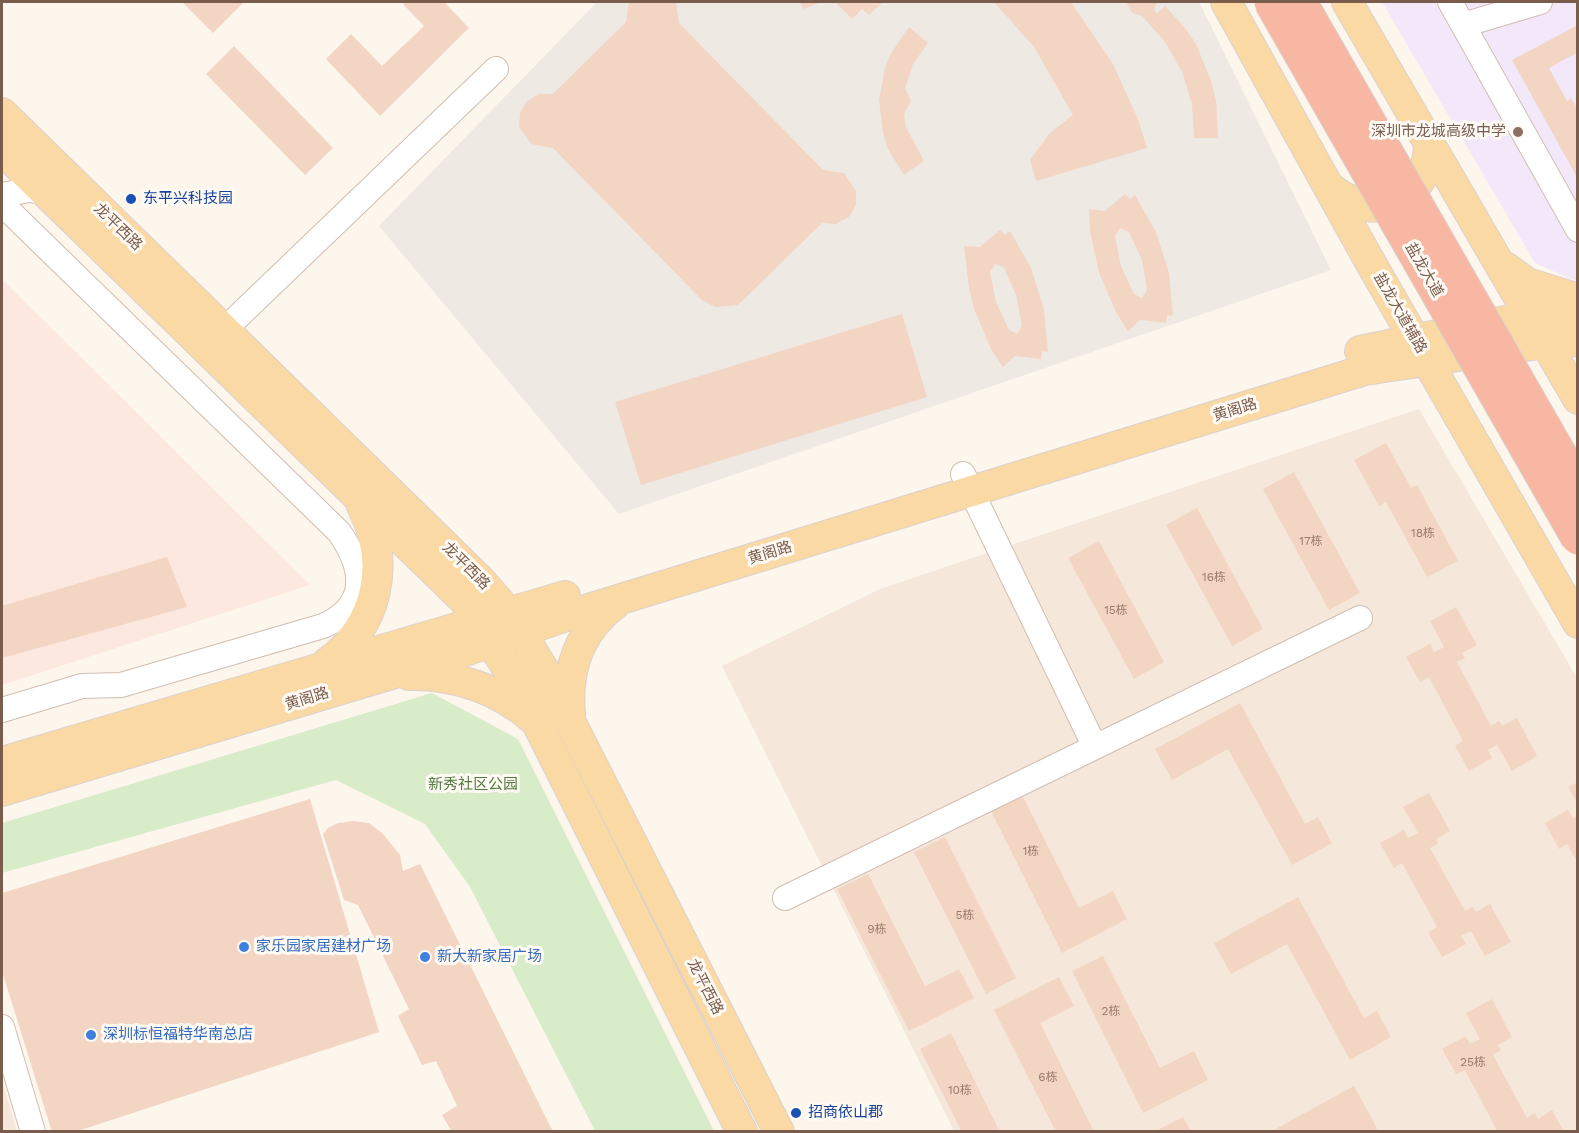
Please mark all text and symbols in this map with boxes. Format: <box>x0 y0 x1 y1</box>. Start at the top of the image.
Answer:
place label: 深圳市龙城高级中学 <box>1371 123 1506 141</box>
marker: 深圳市龙城高级中学 <box>1511 125 1525 139</box>
place label: 东平兴科技园 <box>143 190 233 208</box>
marker: 东平兴科技园 <box>124 192 138 206</box>
street label: 龙平西路 <box>90 200 146 254</box>
street label: 盐龙大道 <box>1401 240 1447 300</box>
street label: 盐龙大道辅路 <box>1370 270 1430 356</box>
street label: 黄阁路 <box>1211 395 1259 425</box>
house number: 18栋 <box>1411 526 1435 540</box>
house number: 17栋 <box>1299 534 1323 548</box>
street label: 龙平西路 <box>438 538 494 594</box>
street label: 黄阁路 <box>746 538 794 568</box>
house number: 16栋 <box>1202 570 1226 584</box>
house number: 15栋 <box>1104 603 1128 617</box>
street label: 黄阁路 <box>283 684 331 714</box>
park label: 新秀社区公园 <box>428 776 518 794</box>
house number: 1栋 <box>1023 844 1039 858</box>
house number: 5栋 <box>956 908 974 922</box>
house number: 9栋 <box>867 922 887 936</box>
place label: 家乐园家居建材广场 <box>256 938 391 956</box>
marker: 家乐园家居建材广场 <box>237 940 251 954</box>
place label: 新大新家居广场 <box>437 948 542 966</box>
marker: 新大新家居广场 <box>418 950 432 964</box>
street label: 龙平西路 <box>683 956 727 1018</box>
house number: 2栋 <box>1102 1004 1120 1018</box>
place label: 深圳标恒福特华南总店 <box>103 1026 253 1044</box>
marker: 深圳标恒福特华南总店 <box>84 1028 98 1042</box>
house number: 25栋 <box>1460 1055 1486 1069</box>
house number: 6栋 <box>1038 1070 1058 1084</box>
house number: 10栋 <box>948 1083 972 1097</box>
place label: 招商依山郡 <box>808 1104 883 1122</box>
marker: 招商依山郡 <box>789 1106 803 1120</box>

